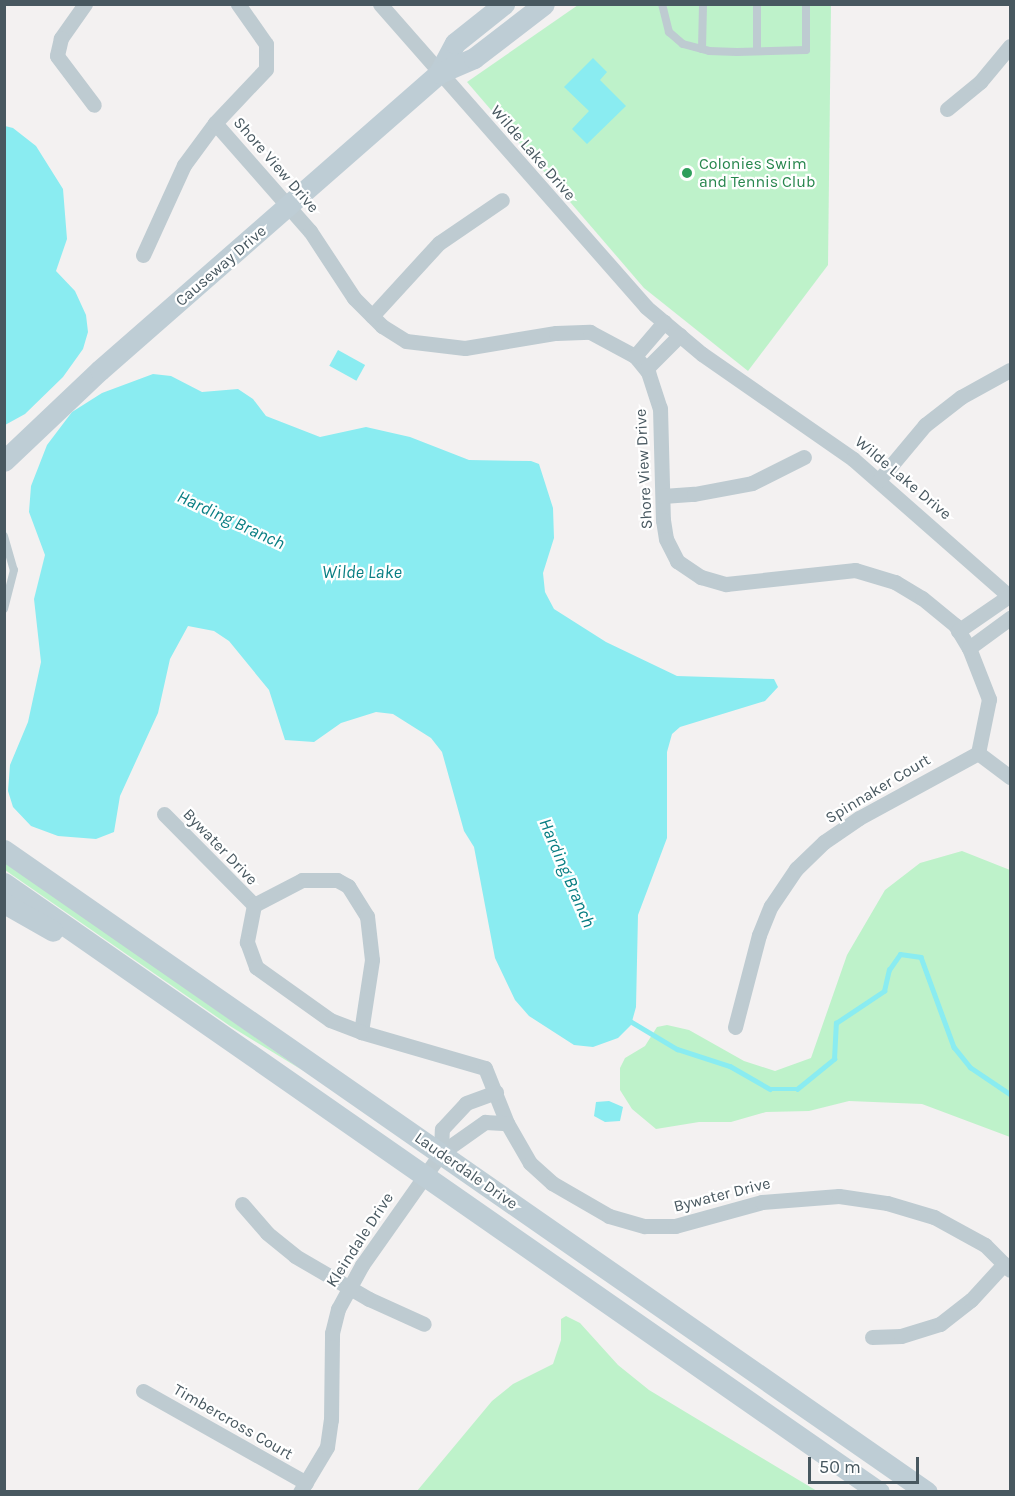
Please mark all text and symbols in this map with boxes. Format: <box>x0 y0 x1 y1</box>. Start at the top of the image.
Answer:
street label: Wilde Lake Drive <box>486 102 580 204</box>
street label: Shore View Drive <box>229 113 323 217</box>
place label: Colonies Swim and Tennis Club <box>699 154 816 192</box>
marker: Colonies Swim and Tennis Club <box>680 166 694 180</box>
street label: Causeway Drive <box>172 221 270 311</box>
street label: Shore View Drive <box>631 408 657 530</box>
street label: Wilde Lake Drive <box>851 432 955 524</box>
water label: Harding Branch <box>174 486 288 554</box>
water label: Wilde Lake <box>322 561 402 583</box>
street label: Spinnaker Court <box>822 750 934 828</box>
street label: Bywater Drive <box>179 805 261 889</box>
water label: Harding Branch <box>534 815 600 931</box>
street label: Lauderdale Drive <box>411 1128 521 1214</box>
street label: Bywater Drive <box>672 1174 772 1216</box>
street label: Kleindale Drive <box>322 1189 398 1291</box>
street label: Timbercross Court <box>170 1380 296 1464</box>
scale bar <box>811 1445 922 1483</box>
text: 50 m <box>819 1456 861 1478</box>

